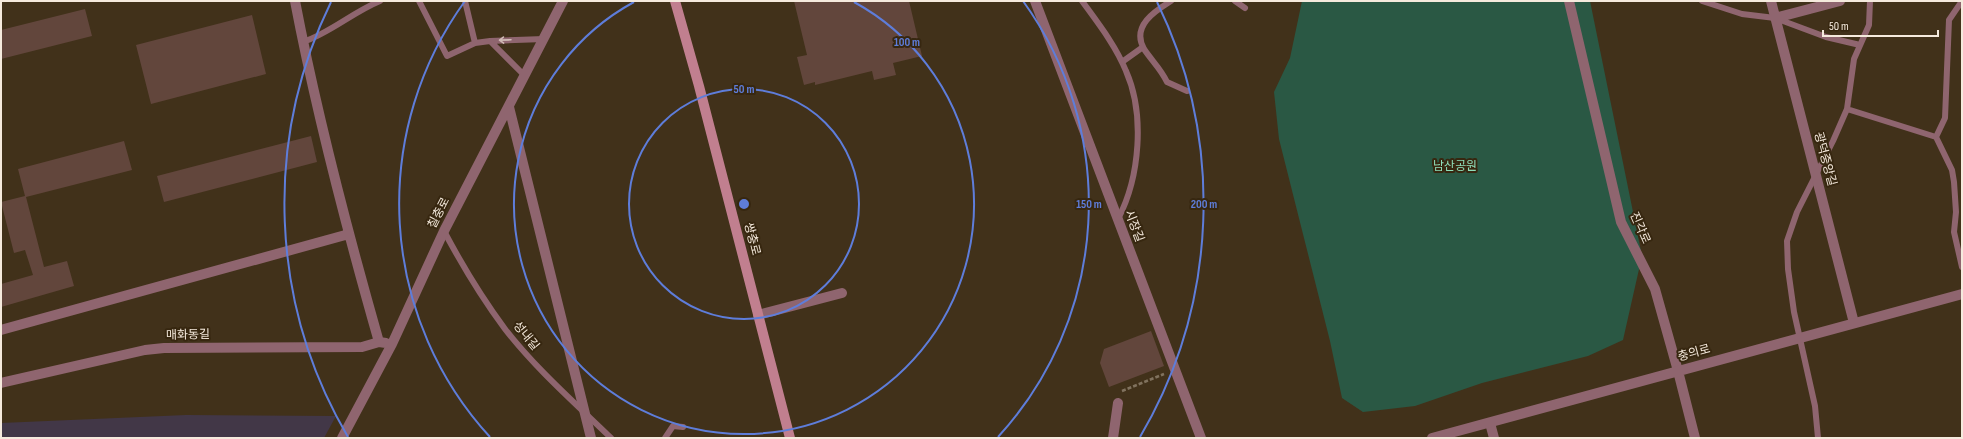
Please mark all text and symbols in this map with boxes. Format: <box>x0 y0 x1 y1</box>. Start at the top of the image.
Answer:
scale bar <box>1823 12 1938 38</box>
text: 50 m <box>1829 19 1849 34</box>
text: 100 m <box>894 35 920 50</box>
one-way arrow <box>499 36 512 44</box>
text: 50 m <box>734 82 754 97</box>
street label: 광덕중앙길 <box>1811 130 1839 188</box>
park label: 남산공원 <box>1433 159 1477 174</box>
street label: 칠충로 <box>425 195 453 231</box>
centre of rings <box>737 197 751 211</box>
text: 150 m <box>1076 197 1102 212</box>
text: 200 m <box>1191 197 1217 212</box>
street label: 시장길 <box>1121 208 1147 244</box>
street label: 진각로 <box>1626 210 1654 246</box>
street label: 쌍충로 <box>741 221 763 257</box>
street label: 성내길 <box>510 318 542 354</box>
street label: 매화동길 <box>166 327 210 343</box>
street label: 충의로 <box>1676 341 1712 365</box>

